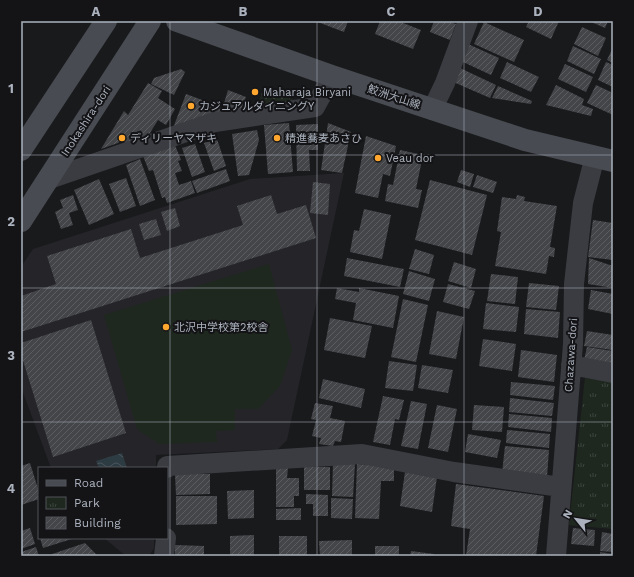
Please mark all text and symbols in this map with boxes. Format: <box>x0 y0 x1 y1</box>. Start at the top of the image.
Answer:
text: A <box>92 4 101 19</box>
text: B <box>239 4 248 19</box>
text: C <box>387 4 396 19</box>
text: D <box>533 4 543 19</box>
text: 1 <box>8 81 14 96</box>
street label: 鮫洲大山線 <box>366 82 422 112</box>
street label: Inokashira-dori <box>58 83 114 159</box>
place label: Maharaja Biryani <box>263 86 351 99</box>
marker: Maharaja Biryani <box>250 87 260 97</box>
place label: カジュアルダイニングY <box>199 100 315 113</box>
marker: カジュアルダイニングY <box>186 101 196 111</box>
place label: ディリーヤマザキ <box>130 132 217 145</box>
place label: 精進蕎麦あさひ <box>285 132 362 145</box>
marker: ディリーヤマザキ <box>117 133 127 143</box>
marker: 精進蕎麦あさひ <box>272 133 282 143</box>
place label: Veau dor <box>386 152 434 165</box>
marker: Veau dor <box>373 153 383 163</box>
text: 2 <box>7 214 15 229</box>
street label: Chazawa-dori <box>562 317 580 392</box>
place label: 北沢中学校第2校舎 <box>174 321 268 334</box>
marker: 北沢中学校第2校舎 <box>161 322 171 332</box>
text: 3 <box>7 348 15 363</box>
legend <box>38 467 168 539</box>
text: Road <box>74 476 103 490</box>
text: 4 <box>7 481 16 496</box>
text: Park <box>74 496 100 510</box>
north arrow <box>556 499 596 539</box>
text: N <box>560 507 575 521</box>
text: Building <box>74 516 121 530</box>

